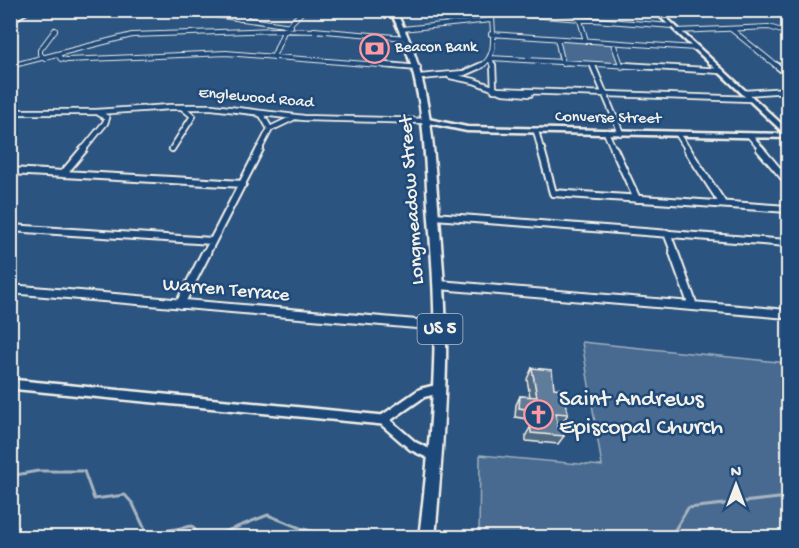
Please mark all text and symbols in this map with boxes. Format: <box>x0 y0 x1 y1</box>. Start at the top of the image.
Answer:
bank icon: Beacon Bank <box>358 32 390 64</box>
place label: Beacon Bank <box>394 39 479 58</box>
street label: Englewood Road <box>198 84 316 114</box>
street label: Converse Street <box>555 109 663 129</box>
street label: Longmeadow Street <box>395 113 430 286</box>
street label: Warren Terrace <box>162 274 291 308</box>
road number: US 5 <box>418 314 462 344</box>
place label: Saint Andrews Episcopal Church <box>559 386 723 443</box>
church icon: Saint Andrews Episcopal Church <box>522 398 554 430</box>
north arrow <box>706 455 766 515</box>
text: N <box>731 464 742 483</box>

